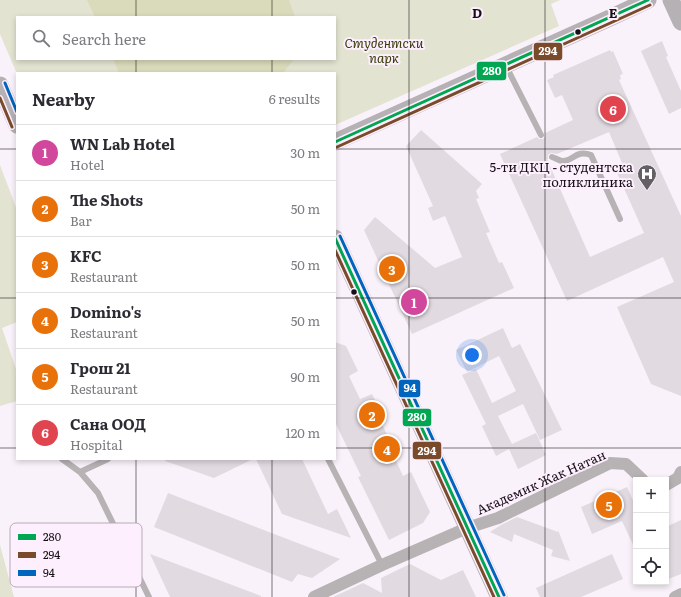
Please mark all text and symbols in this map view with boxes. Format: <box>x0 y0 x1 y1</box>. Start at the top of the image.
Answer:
text: D <box>472 3 482 22</box>
text: E <box>609 3 618 22</box>
search box <box>16 16 336 60</box>
icon: search <box>30 27 52 49</box>
text: Search here <box>62 27 146 50</box>
unlabelled marker <box>573 27 583 37</box>
park label: Студентски парк <box>345 33 424 67</box>
line badge: 294 <box>533 42 563 61</box>
text: 294 <box>539 42 558 58</box>
line badge: 280 <box>476 61 507 81</box>
text: 280 <box>482 62 502 78</box>
text: Nearby <box>32 86 95 111</box>
text: 6 results <box>269 89 320 108</box>
pin: 6 <box>600 94 626 124</box>
text: WN Lab Hotel <box>70 132 175 155</box>
text: 1 <box>42 143 48 162</box>
text: 30 m <box>290 143 320 162</box>
text: Hotel <box>70 155 104 174</box>
place label: 5-ти ДКЦ - студентска поликлиника <box>490 157 633 191</box>
hospital icon: 5-ти ДКЦ - студентска поликлиника <box>636 163 658 191</box>
text: The Shots <box>70 188 143 211</box>
text: 2 <box>42 199 48 218</box>
text: 50 m <box>291 199 320 218</box>
text: Bar <box>70 211 92 230</box>
text: KFC <box>70 244 102 267</box>
pin: 3 <box>379 254 405 284</box>
text: 3 <box>41 255 49 274</box>
text: 50 m <box>291 255 320 274</box>
text: Restaurant <box>70 267 138 286</box>
unlabelled marker <box>349 287 359 297</box>
pin: 1 <box>401 287 427 317</box>
text: Domino's <box>70 300 141 323</box>
text: 4 <box>41 311 49 330</box>
text: 50 m <box>291 311 320 330</box>
text: Restaurant <box>70 323 138 342</box>
your location <box>462 345 482 365</box>
text: Грош 21 <box>70 356 131 379</box>
text: 5 <box>41 367 49 386</box>
text: 90 m <box>290 367 320 386</box>
text: Restaurant <box>70 379 138 398</box>
line badge: 94 <box>398 379 421 398</box>
text: 94 <box>404 379 417 395</box>
pin: 2 <box>359 400 385 430</box>
line badge: 280 <box>402 408 432 427</box>
text: 280 <box>407 408 427 424</box>
text: Сана ООД <box>70 412 146 435</box>
text: 6 <box>41 423 49 442</box>
text: 120 m <box>285 423 320 442</box>
pin: 4 <box>374 434 400 464</box>
text: Hospital <box>70 435 123 454</box>
line badge: 294 <box>412 441 442 460</box>
text: 294 <box>418 442 437 458</box>
street label: Академик Жак Натан <box>473 444 609 519</box>
map controls <box>633 477 669 585</box>
button: + <box>633 477 669 513</box>
pin: 5 <box>596 490 622 520</box>
button: − <box>633 513 669 549</box>
legend <box>10 523 142 587</box>
text: 280 <box>43 528 61 544</box>
text: 294 <box>43 546 60 562</box>
button: locate <box>633 549 669 585</box>
text: 94 <box>43 564 55 580</box>

